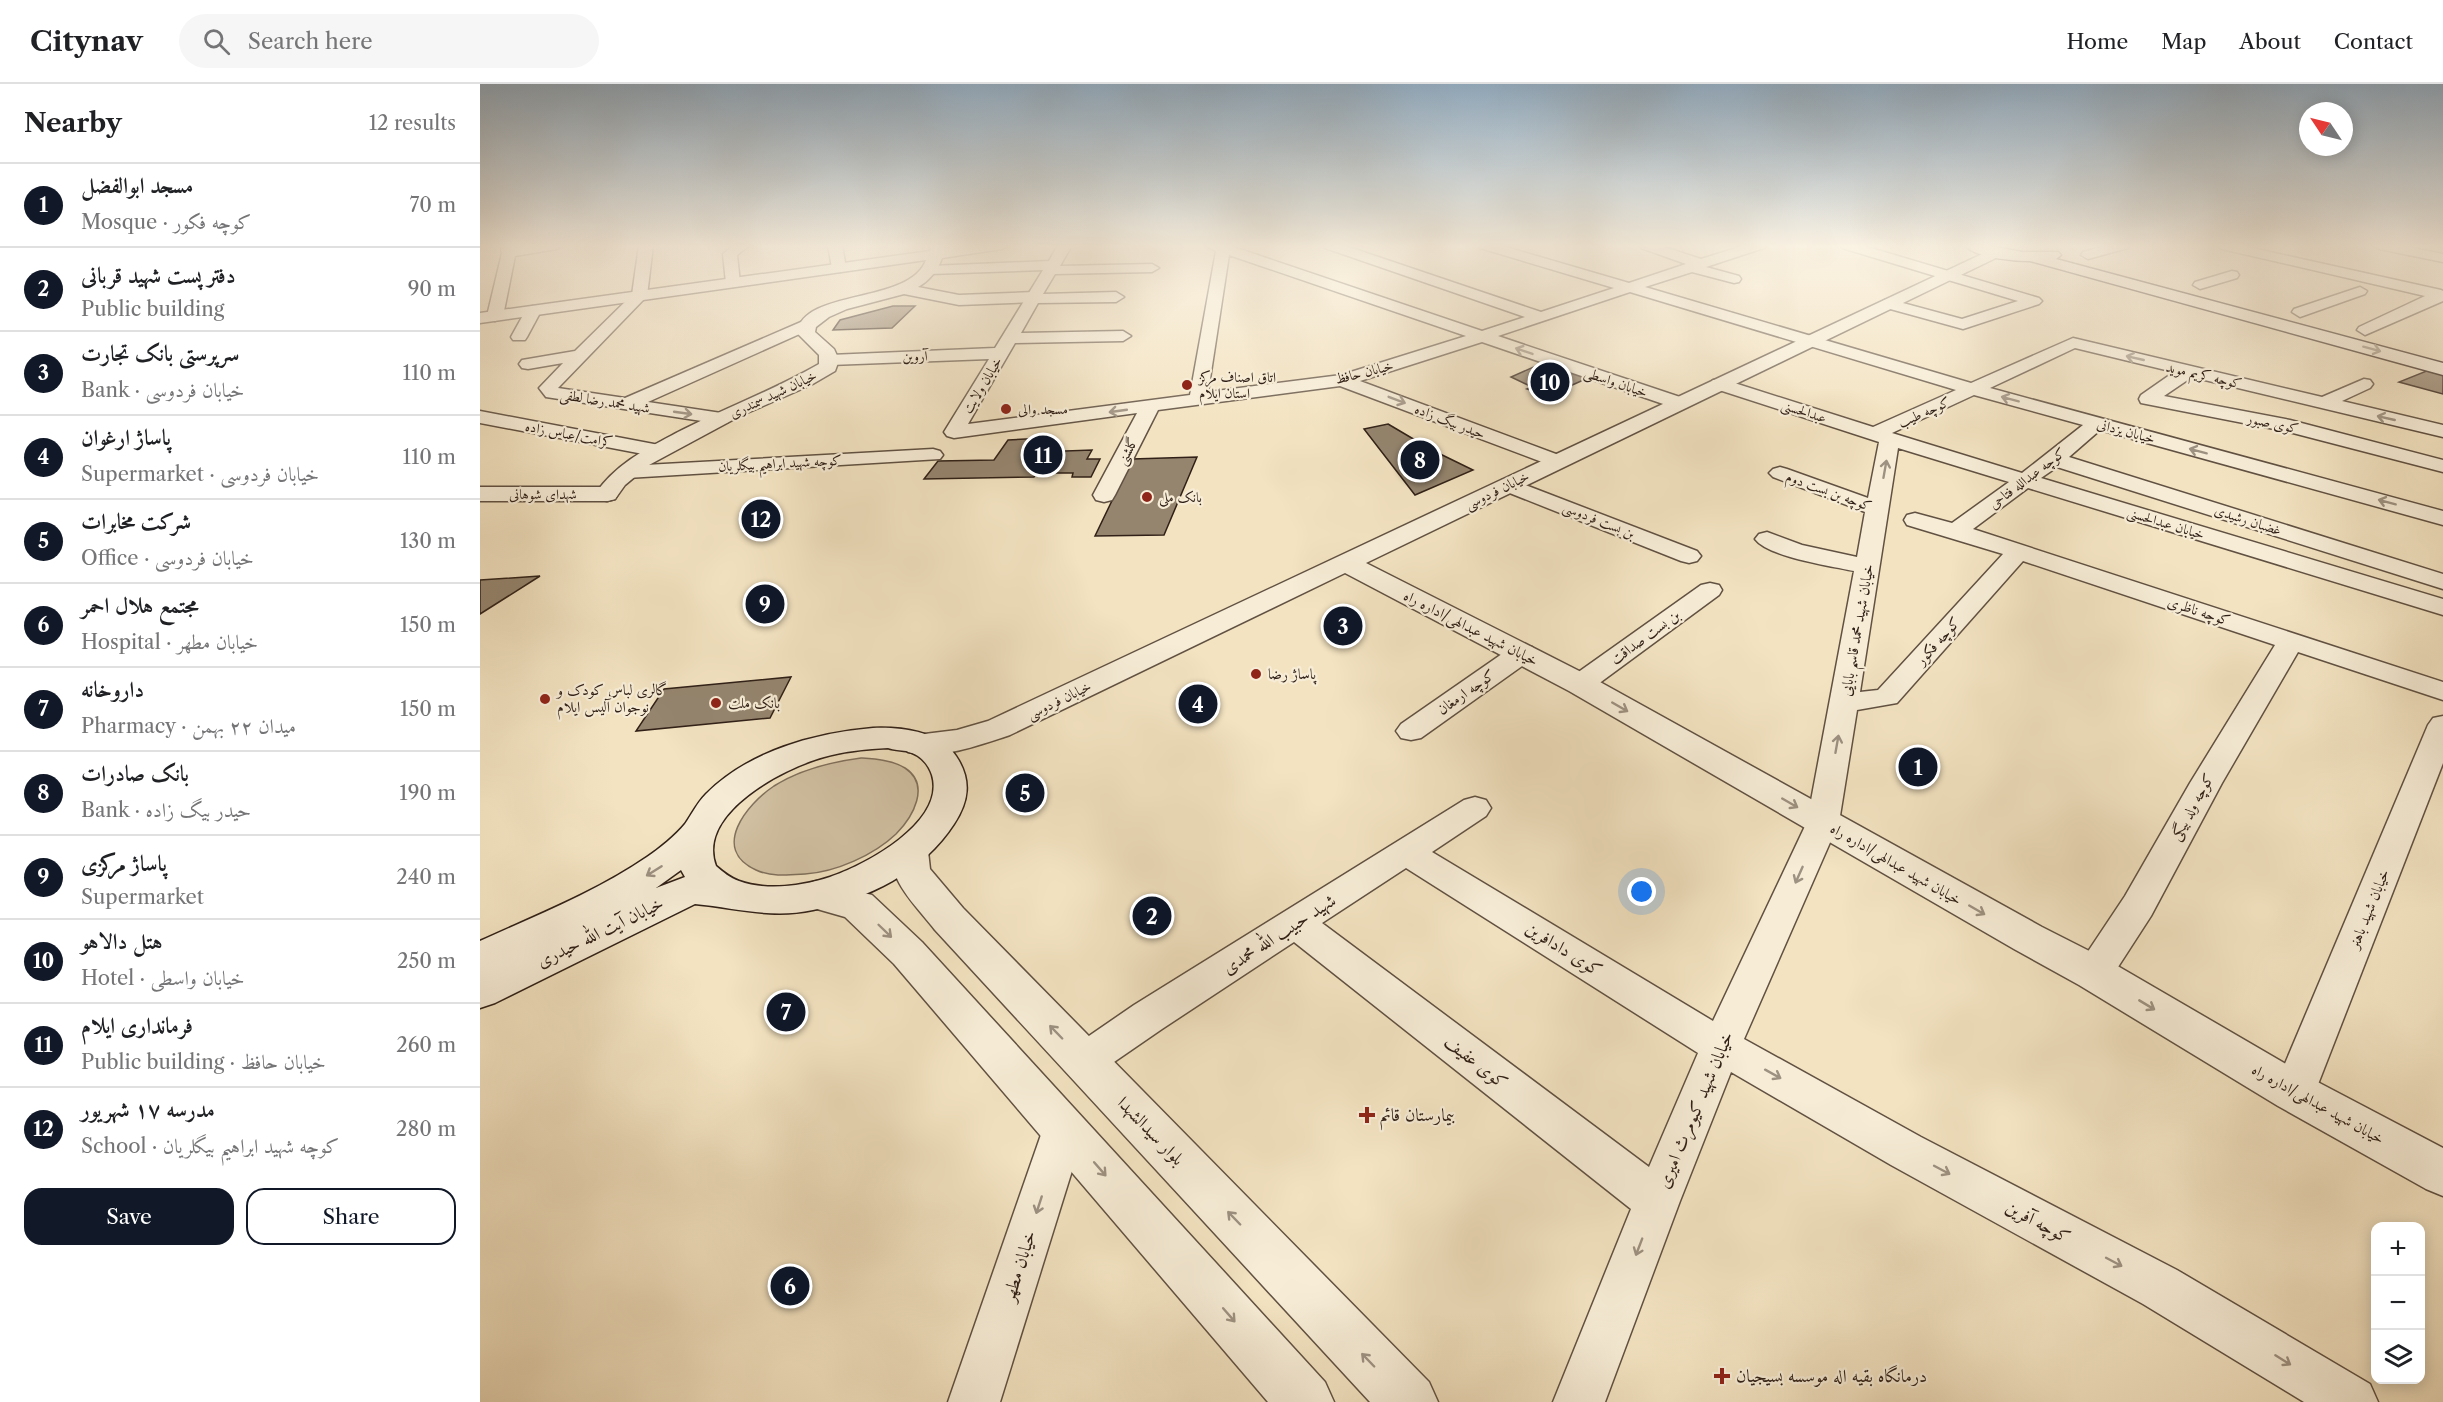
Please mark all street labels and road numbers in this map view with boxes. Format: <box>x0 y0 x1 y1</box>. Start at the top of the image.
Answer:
street label: آروین <box>902 346 930 365</box>
street label: خیابان ولایت <box>958 353 1006 417</box>
street label: خیابان حافظ <box>1333 356 1395 388</box>
street label: کوچه کریم موید <box>2163 358 2244 396</box>
street label: خیابان واسطی <box>1582 363 1650 402</box>
street label: خیابان شهید سمندری <box>726 366 820 423</box>
street label: شهید محمد رضا لطفی <box>559 385 651 419</box>
street label: کوچه طیب <box>1895 393 1953 432</box>
street label: عبدالحسنی <box>1779 395 1829 428</box>
street label: حیدر بیگ زاده <box>1412 399 1488 443</box>
street label: کوی صبور <box>2244 408 2300 437</box>
street label: خیابان یزدانی <box>2095 415 2157 447</box>
street label: کرامت/عباس زاده <box>524 417 614 451</box>
street label: گلشنی <box>1112 434 1143 468</box>
street label: کوچه عبدالله فتاحی <box>1985 443 2069 513</box>
street label: کوچه شهید ابراهیم بیگلریان <box>718 451 842 480</box>
street label: خیابان فردوسی <box>1462 467 1533 514</box>
street label: کوچه بن بست دوم <box>1782 467 1874 519</box>
street label: شهدای شوهانی <box>509 485 577 504</box>
street label: بن بست فردوسی <box>1560 497 1638 544</box>
street label: غضبان رشیدی <box>2212 501 2284 539</box>
street label: خیابان عبدالحسنی <box>2125 503 2207 544</box>
street label: خیابان شهید محمد قاسم بابایی <box>1836 562 1883 698</box>
street label: خیابان شهید عبدالهی/اداره راه <box>1400 585 1542 671</box>
street label: کوچه ناظری <box>2165 591 2233 632</box>
street label: بن بست صداقت <box>1606 605 1683 668</box>
street label: کوچه فکور <box>1910 613 1966 671</box>
street label: کوچه ارمغان <box>1433 665 1500 720</box>
street label: خیابان فردوسی <box>1024 677 1095 724</box>
street label: کوچه ولد بیگی <box>2165 770 2220 845</box>
street label: خیابان شهید عبدالهی/اداره راه <box>1826 818 1965 911</box>
street label: خیابان شهید باهنر <box>2343 866 2394 953</box>
street label: شهید حبیب‌ الله محمدی <box>1217 887 1340 980</box>
street label: خیابان آیت الله حیدری <box>532 889 667 973</box>
street label: کوی دادافرین <box>1521 917 1606 982</box>
street label: خیابان شهید کیومرث امیری <box>1652 1028 1740 1193</box>
street label: کوی عفیف <box>1440 1030 1512 1094</box>
street label: خیابان شهید عبدالهی/اداره راه <box>2248 1059 2388 1150</box>
street label: بلوار سیدالشهدا <box>1112 1092 1189 1171</box>
street label: کوچه آفرین <box>2001 1196 2074 1250</box>
street label: خیابان مطهر <box>997 1228 1042 1306</box>

